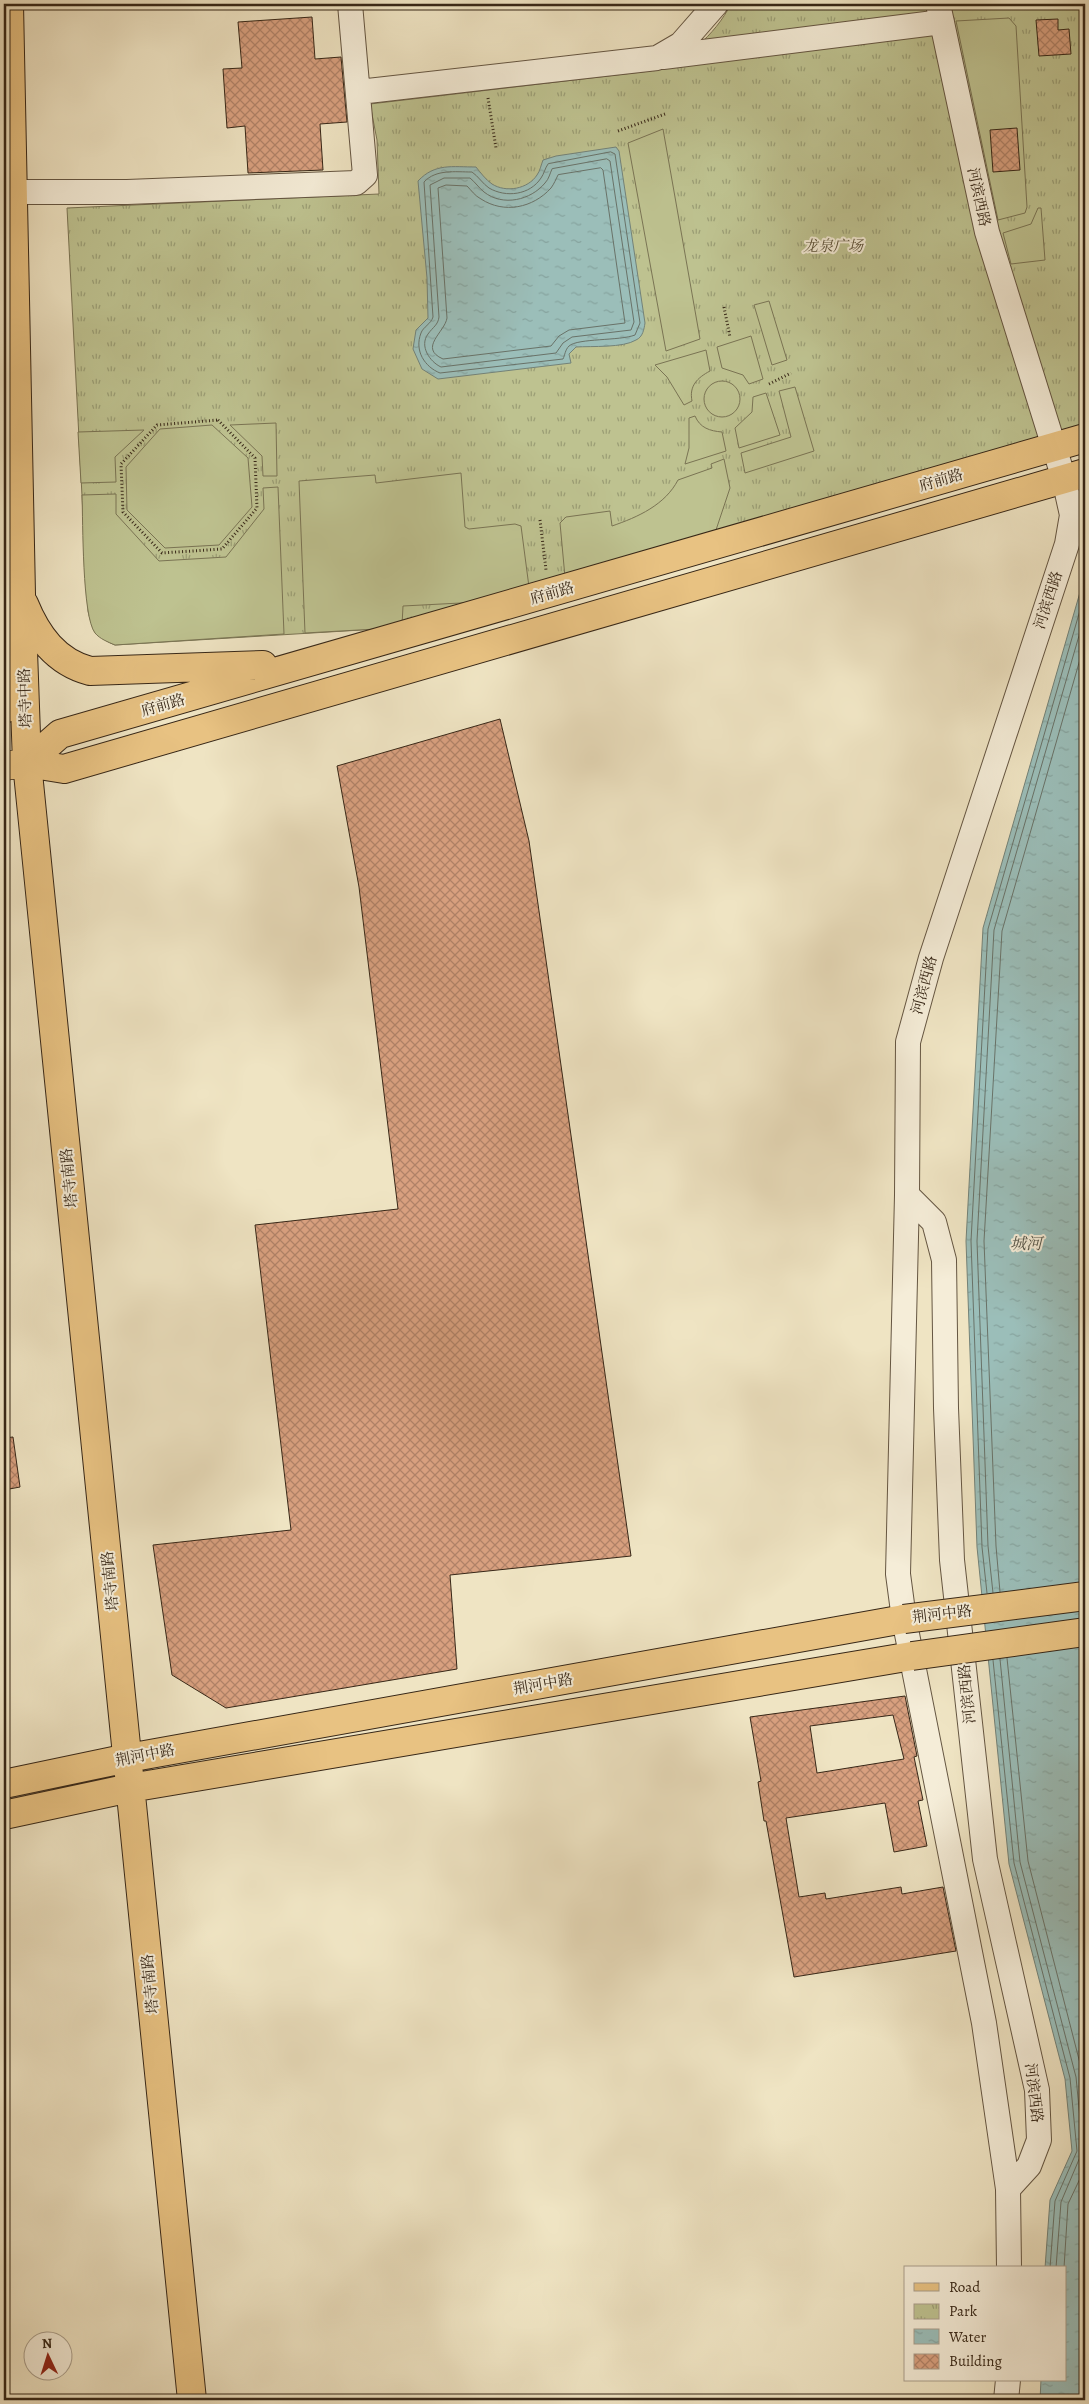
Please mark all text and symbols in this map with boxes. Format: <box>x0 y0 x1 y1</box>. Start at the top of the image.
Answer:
street label: 河滨西路 <box>963 166 995 228</box>
park label: 龙泉广场 <box>803 236 865 256</box>
street label: 府前路 <box>917 464 965 496</box>
street label: 河滨西路 <box>1029 568 1067 632</box>
street label: 府前路 <box>528 577 576 609</box>
street label: 塔寺中路 <box>14 668 36 728</box>
street label: 府前路 <box>139 689 187 721</box>
street label: 河滨西路 <box>907 953 941 1017</box>
street label: 塔寺南路 <box>56 1147 82 1209</box>
water label: 城河 <box>1010 1233 1045 1255</box>
street label: 塔寺南路 <box>97 1550 123 1612</box>
street label: 荆河中路 <box>911 1600 973 1628</box>
street label: 河滨西路 <box>954 1663 980 1725</box>
street label: 荆河中路 <box>512 1669 574 1699</box>
street label: 荆河中路 <box>114 1739 176 1771</box>
street label: 塔寺南路 <box>137 1953 163 2015</box>
street label: 河滨西路 <box>1020 2062 1048 2124</box>
legend <box>904 2266 1066 2382</box>
text: Road <box>949 2277 981 2297</box>
text: Park <box>949 2301 978 2321</box>
text: Water <box>948 2327 986 2347</box>
north arrow <box>22 2332 72 2382</box>
text: N <box>41 2334 53 2353</box>
text: Building <box>949 2351 1002 2371</box>

